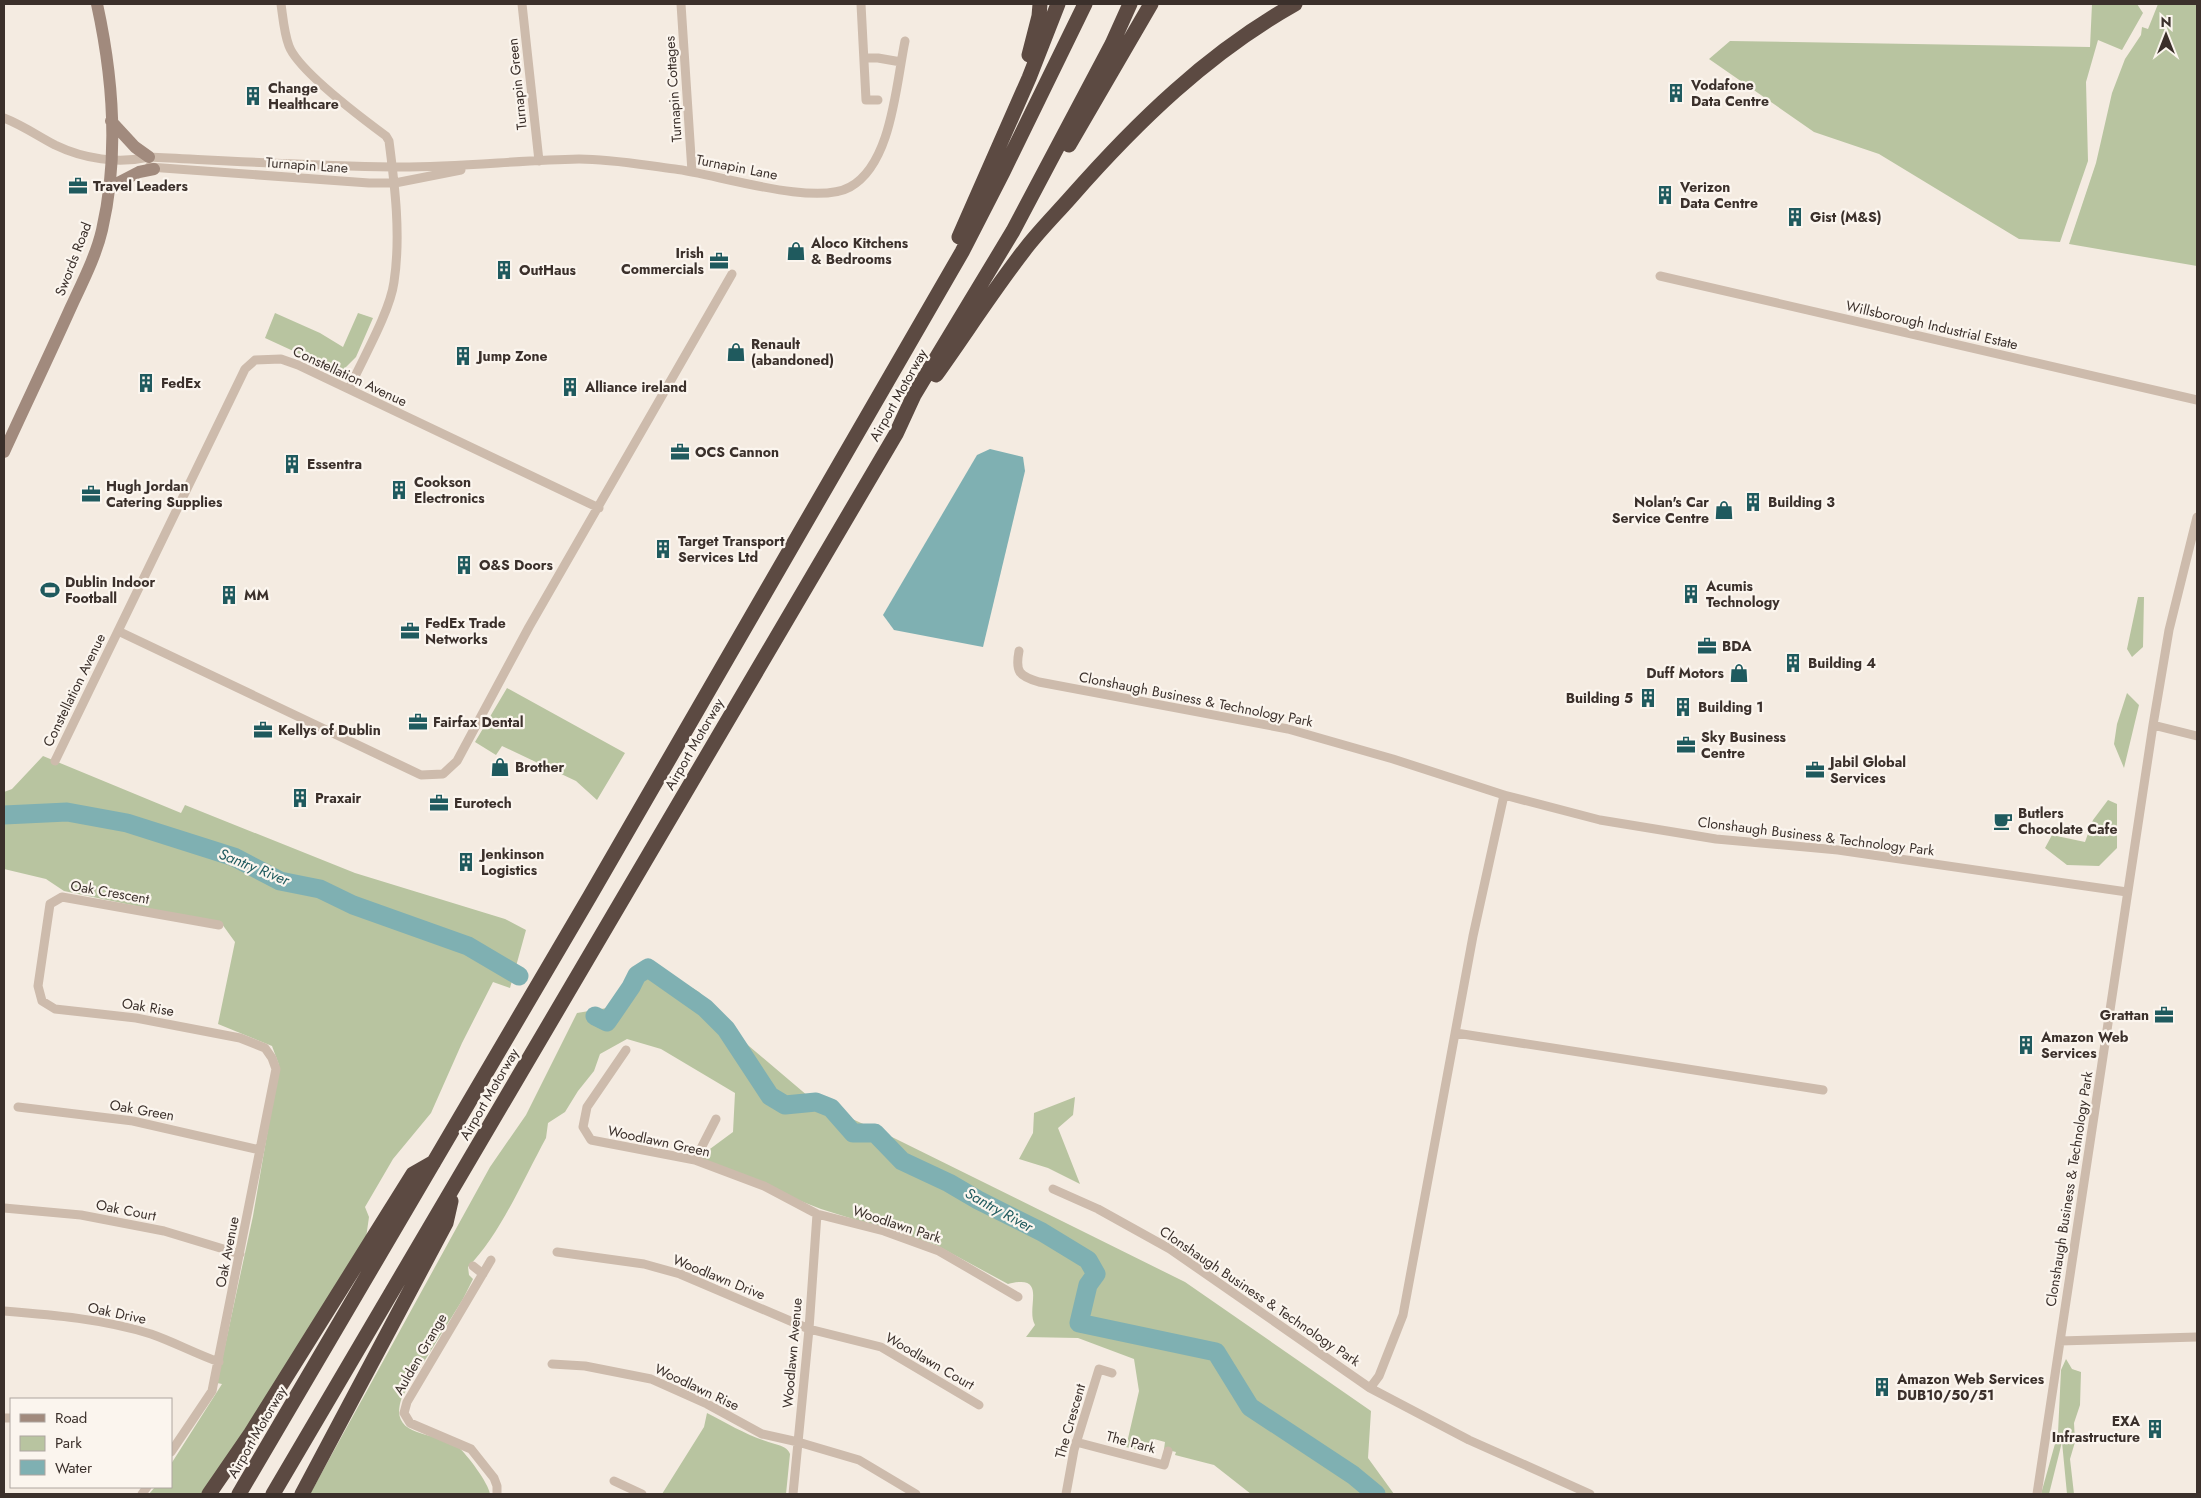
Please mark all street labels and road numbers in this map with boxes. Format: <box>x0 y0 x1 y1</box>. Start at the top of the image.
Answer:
street label: Turnapin Cottages <box>659 35 687 143</box>
street label: Turnapin Green <box>502 37 532 131</box>
street label: Turnapin Lane <box>695 149 779 185</box>
street label: Turnapin Lane <box>265 152 349 178</box>
street label: Swords Road <box>50 219 96 299</box>
street label: Willsborough Industrial Estate <box>1844 295 2020 355</box>
street label: Constellation Avenue <box>290 341 410 411</box>
street label: Airport Motorway <box>864 344 932 445</box>
street label: Constellation Avenue <box>38 630 110 750</box>
street label: Clonshaugh Business & Technology Park <box>1077 666 1316 732</box>
street label: Airport Motorway <box>660 694 729 794</box>
street label: Clonshaugh Business & Technology Park <box>1697 812 1936 861</box>
street label: Oak Crescent <box>69 875 152 909</box>
street label: Oak Rise <box>121 993 175 1021</box>
street label: Airport Motorway <box>455 1044 524 1144</box>
street label: Clonshaugh Business & Technology Park <box>2041 1069 2098 1308</box>
street label: Oak Green <box>108 1094 176 1126</box>
street label: Woodlawn Green <box>606 1120 712 1162</box>
street label: Oak Court <box>94 1194 158 1226</box>
street label: Woodlawn Park <box>850 1200 945 1248</box>
street label: Oak Avenue <box>210 1215 244 1289</box>
street label: Clonshaugh Business & Technology Park <box>1156 1221 1365 1371</box>
street label: Woodlawn Drive <box>670 1249 768 1305</box>
street label: Oak Drive <box>86 1297 148 1329</box>
street label: Woodlawn Avenue <box>777 1297 807 1409</box>
street label: Aulden Grange <box>389 1310 451 1398</box>
street label: Woodlawn Court <box>882 1327 979 1395</box>
street label: Woodlawn Rise <box>651 1359 743 1415</box>
street label: The Crescent <box>1050 1381 1090 1461</box>
street label: Airport Motorway <box>223 1382 292 1482</box>
street label: The Park <box>1104 1426 1159 1458</box>

